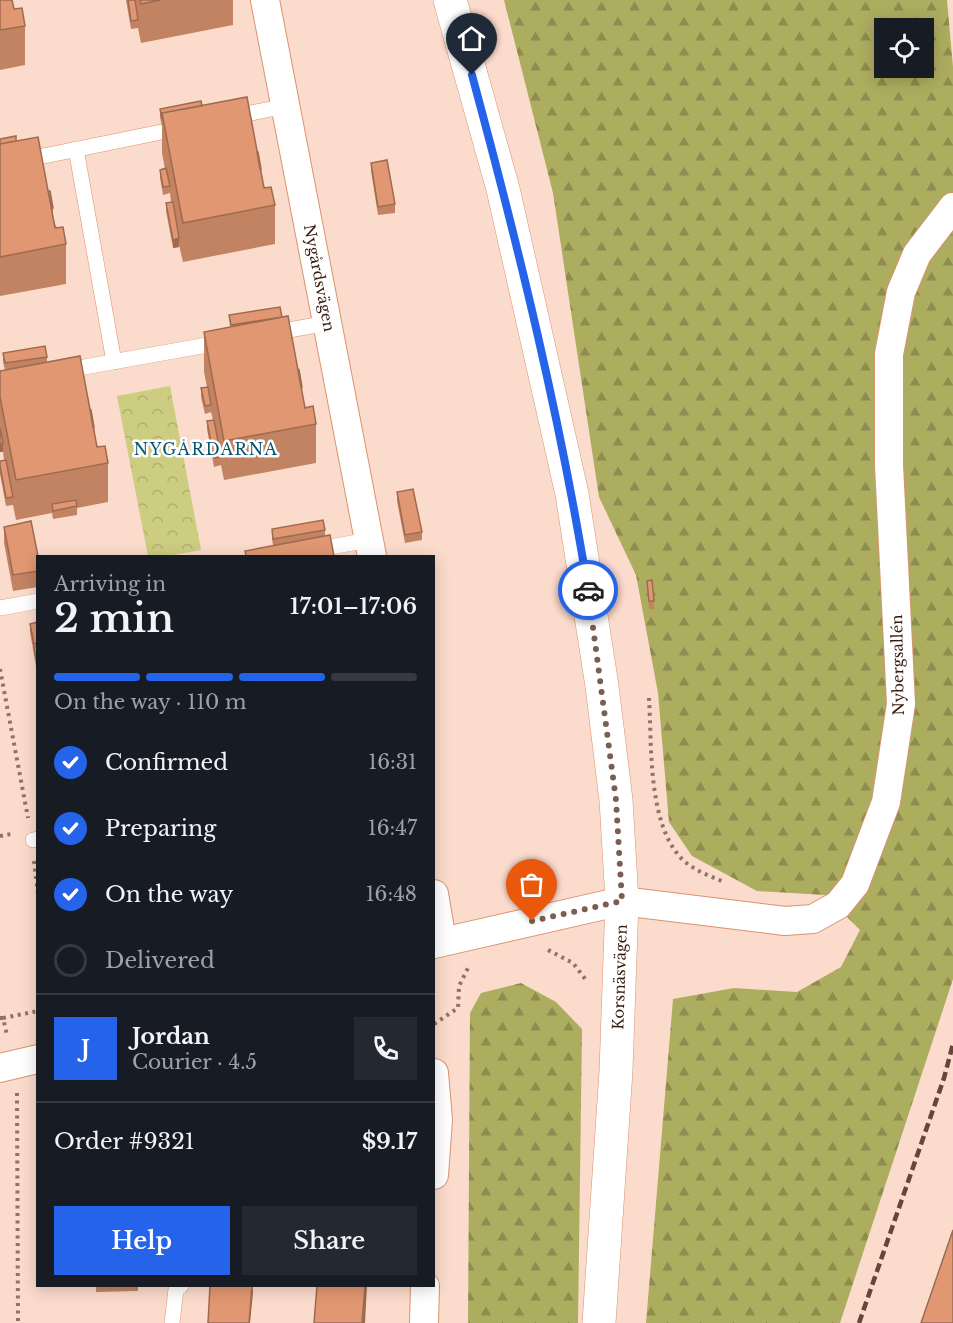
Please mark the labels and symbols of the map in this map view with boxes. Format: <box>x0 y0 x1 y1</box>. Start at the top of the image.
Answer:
pin <box>446 13 497 75</box>
street label: Nygårdsvägen <box>300 223 339 333</box>
district label: NYGÅRDARNA <box>134 439 278 459</box>
courier <box>558 560 618 620</box>
street label: Nybergsallén <box>887 614 908 716</box>
pin <box>506 859 557 921</box>
street label: Korsnäsvägen <box>608 924 631 1030</box>

